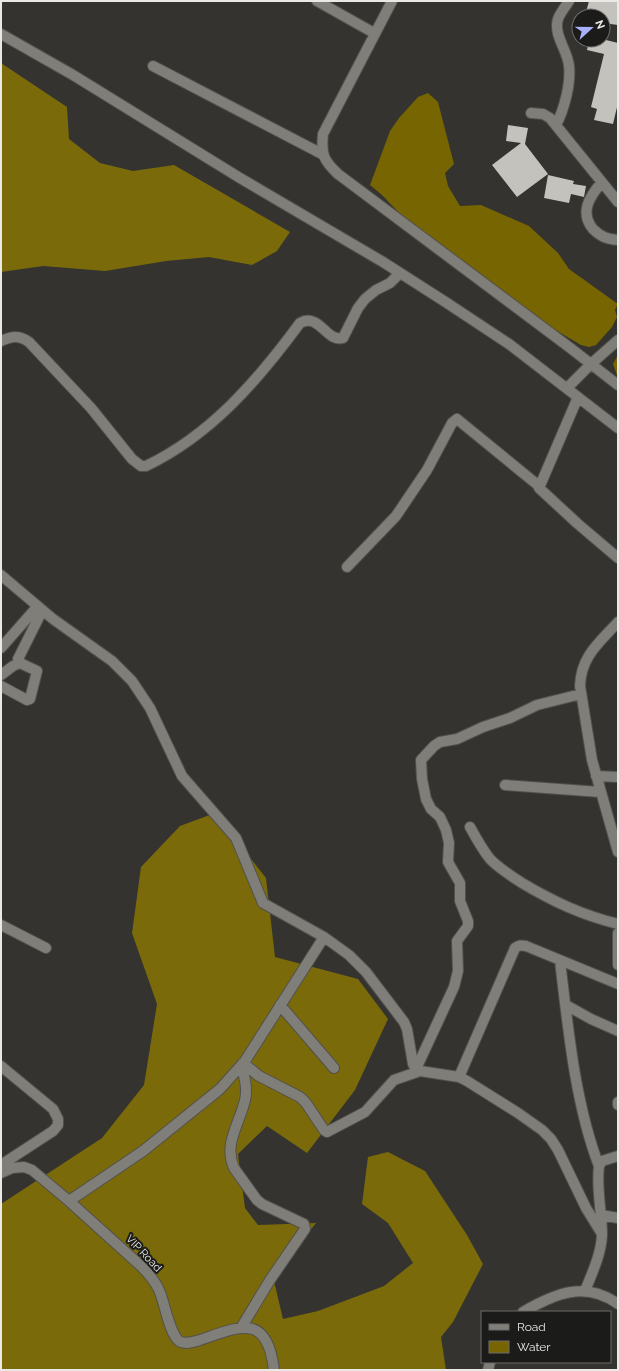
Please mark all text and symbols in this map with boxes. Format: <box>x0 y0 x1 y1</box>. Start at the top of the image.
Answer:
north arrow <box>571 8 611 48</box>
text: N <box>592 18 607 31</box>
street label: VIP Road <box>123 1232 164 1274</box>
legend <box>481 1311 611 1363</box>
text: Road <box>517 1320 546 1334</box>
text: Water <box>517 1340 551 1354</box>

